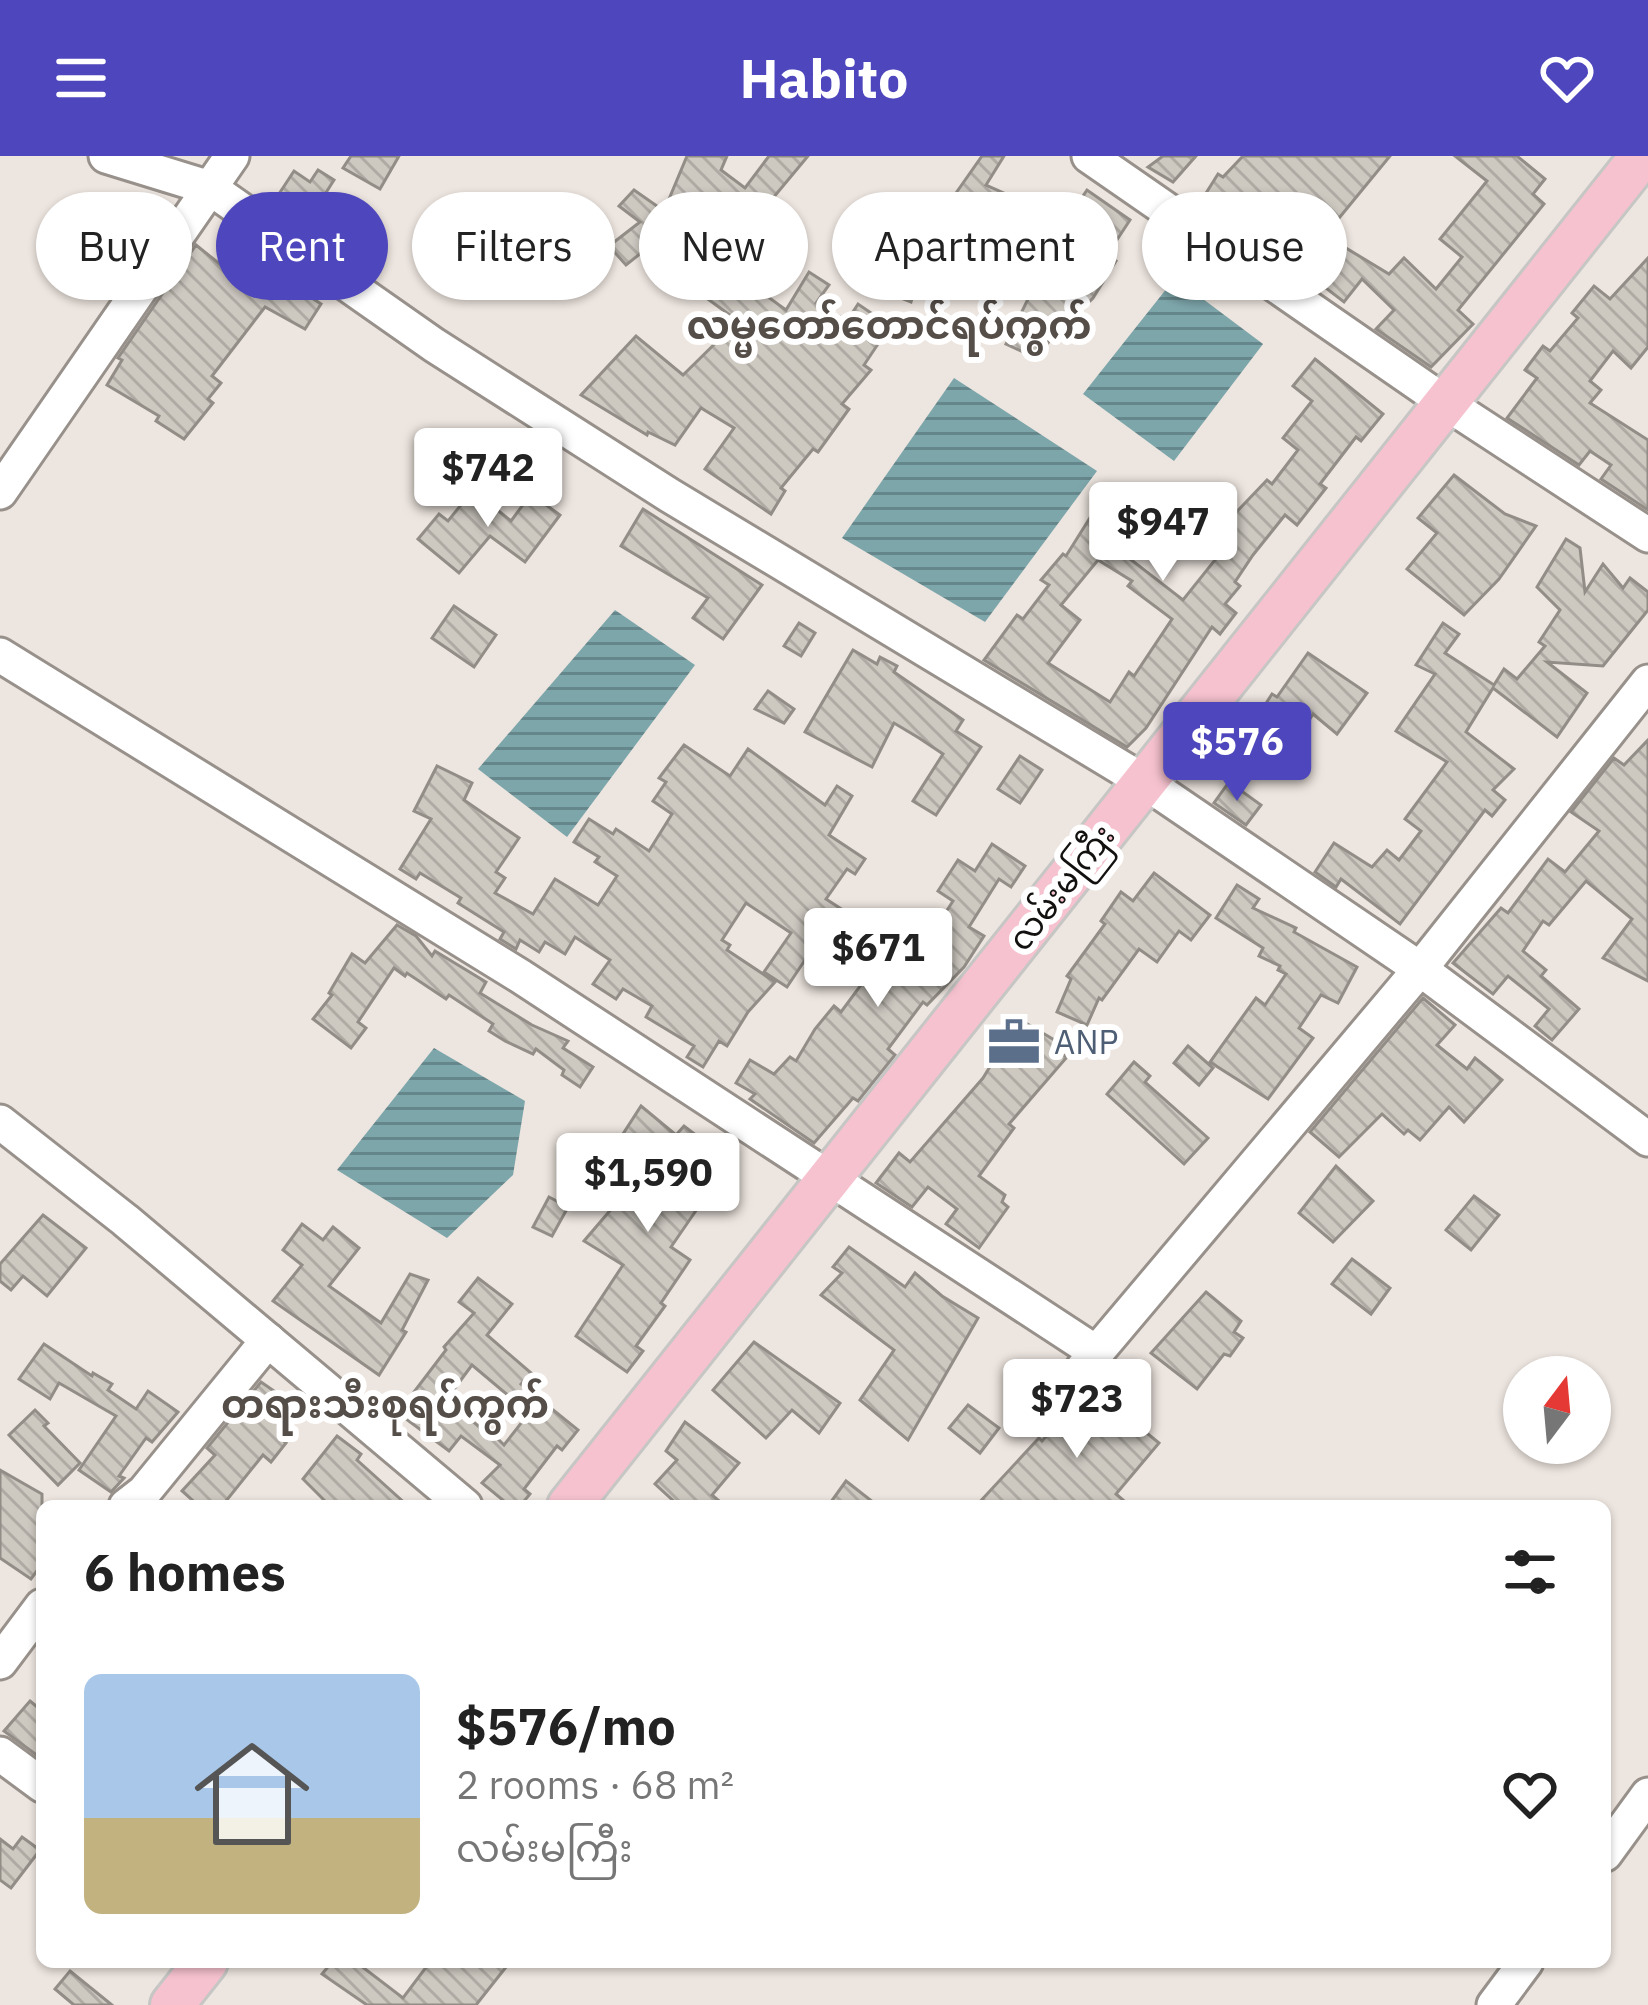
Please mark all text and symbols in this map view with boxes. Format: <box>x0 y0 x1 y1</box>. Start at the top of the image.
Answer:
text: Habito <box>739 43 909 113</box>
icon: menu <box>48 45 114 111</box>
icon: heart <box>1534 45 1600 111</box>
chip: Buy <box>36 192 192 300</box>
chip: Rent <box>216 192 388 300</box>
chip: Filters <box>412 192 615 300</box>
chip: New <box>639 192 808 300</box>
chip: Apartment <box>832 192 1118 300</box>
chip: House <box>1142 192 1347 300</box>
district label: လမ္မတော်တောင်ရပ်ကွက် <box>687 299 1091 358</box>
pin: $742 <box>417 428 559 530</box>
text: $742 <box>441 441 535 492</box>
pin: $947 <box>1092 482 1234 584</box>
text: $947 <box>1116 495 1210 546</box>
pin: $576 <box>1166 702 1308 804</box>
text: $576 <box>1190 715 1284 766</box>
street label: လမ်းမကြီး <box>998 815 1128 962</box>
pin: $671 <box>807 908 949 1010</box>
text: $671 <box>831 921 925 972</box>
office icon: ANP <box>985 1013 1043 1071</box>
place label: ANP <box>1054 1020 1118 1063</box>
pin: $1,590 <box>550 1133 746 1235</box>
text: $1,590 <box>583 1146 713 1197</box>
north arrow <box>1503 1356 1611 1464</box>
map controls <box>1503 1356 1611 1464</box>
pin: $723 <box>1006 1359 1148 1461</box>
text: $723 <box>1030 1372 1124 1423</box>
district label: တရားသီးစုရပ်ကွက် <box>221 1378 549 1436</box>
text: 6 homes <box>84 1539 286 1605</box>
icon: filters <box>1497 1539 1563 1605</box>
text: $576/mo <box>456 1693 676 1759</box>
icon: home <box>180 1722 324 1866</box>
text: 2 rooms · 68 m² <box>456 1759 734 1810</box>
icon: heart <box>1497 1761 1563 1827</box>
text: လမ်းမကြီး <box>456 1822 632 1873</box>

